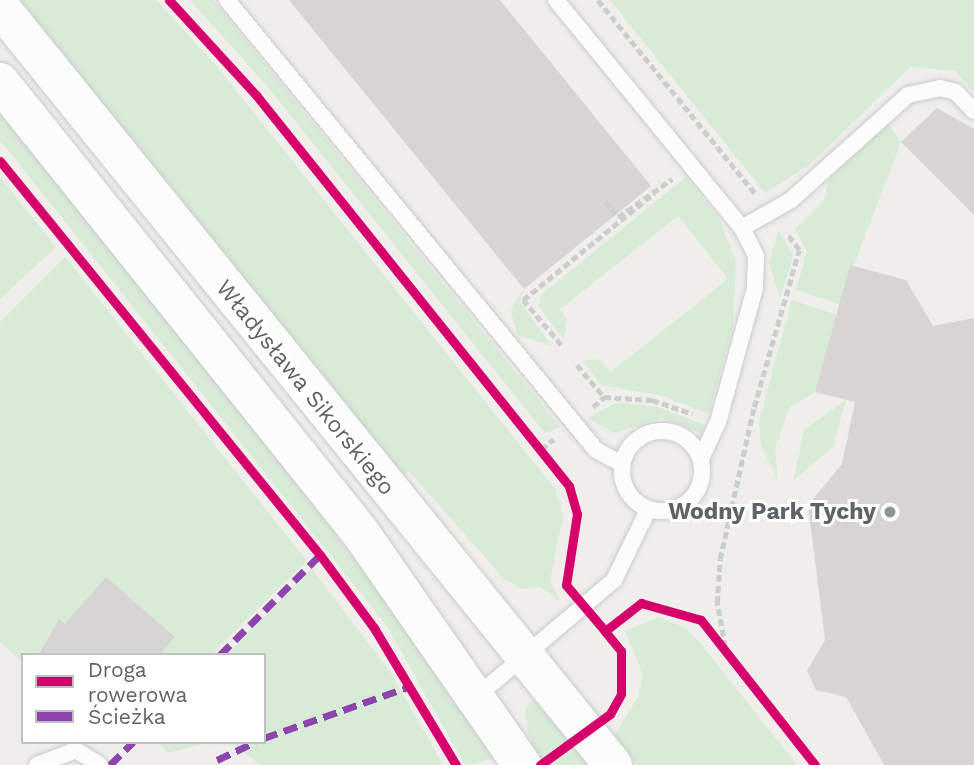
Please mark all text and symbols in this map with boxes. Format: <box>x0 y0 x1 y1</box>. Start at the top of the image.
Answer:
street label: Władysława Sikorskiego <box>210 275 400 501</box>
place label: Wodny Park Tychy <box>667 498 876 526</box>
marker: Wodny Park Tychy <box>882 504 898 520</box>
legend <box>21 653 266 744</box>
text: Droga rowerowa <box>88 657 187 707</box>
text: Ścieżka <box>88 704 166 729</box>

